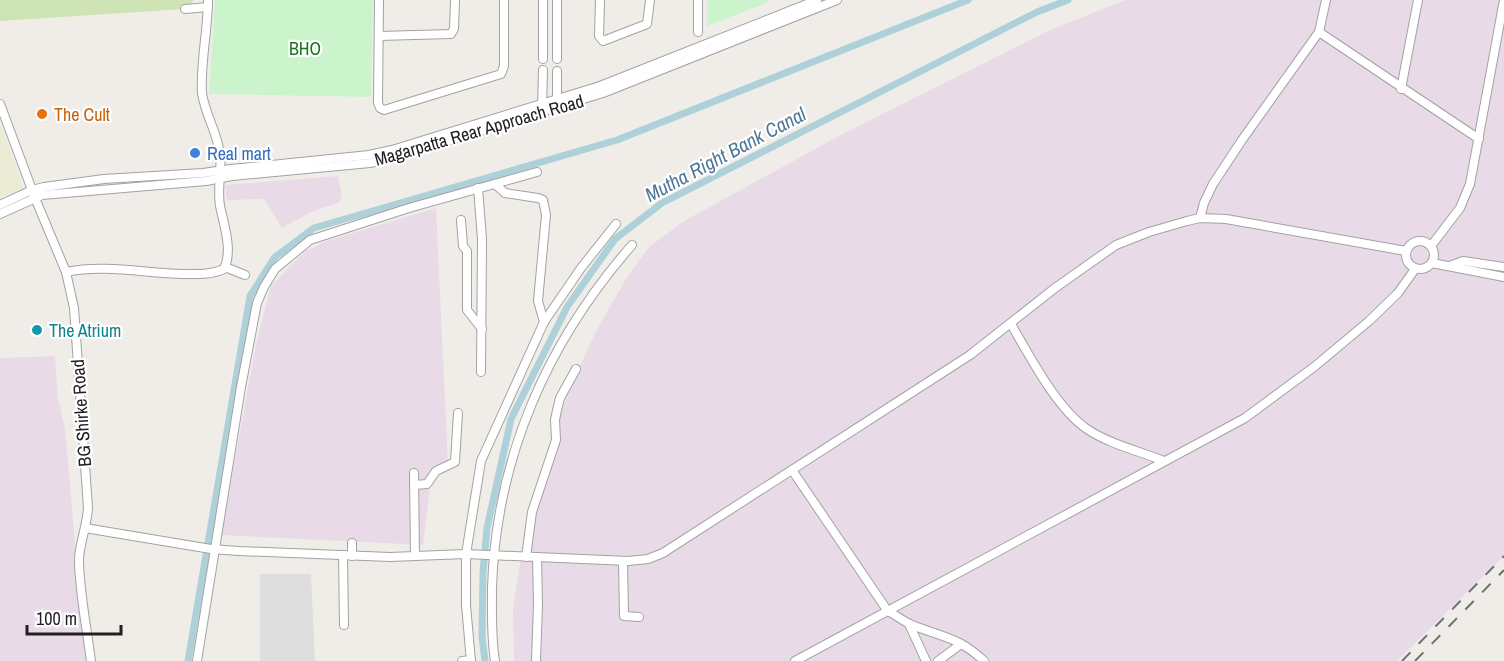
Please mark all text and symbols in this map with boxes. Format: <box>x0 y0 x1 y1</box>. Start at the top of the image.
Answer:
park label: BHO <box>289 36 321 61</box>
street label: Magarpatta Rear Approach Road <box>371 88 587 172</box>
water label: Mutha Right Bank Canal <box>640 100 811 208</box>
place label: The Cult <box>54 102 110 127</box>
marker: The Cult <box>35 107 49 121</box>
place label: Real mart <box>207 141 271 166</box>
marker: Real mart <box>188 146 202 160</box>
place label: The Atrium <box>49 318 121 343</box>
marker: The Atrium <box>30 323 44 337</box>
street label: BG Shirke Road <box>65 359 97 467</box>
scale bar <box>27 598 122 636</box>
text: 100 m <box>36 606 77 631</box>

